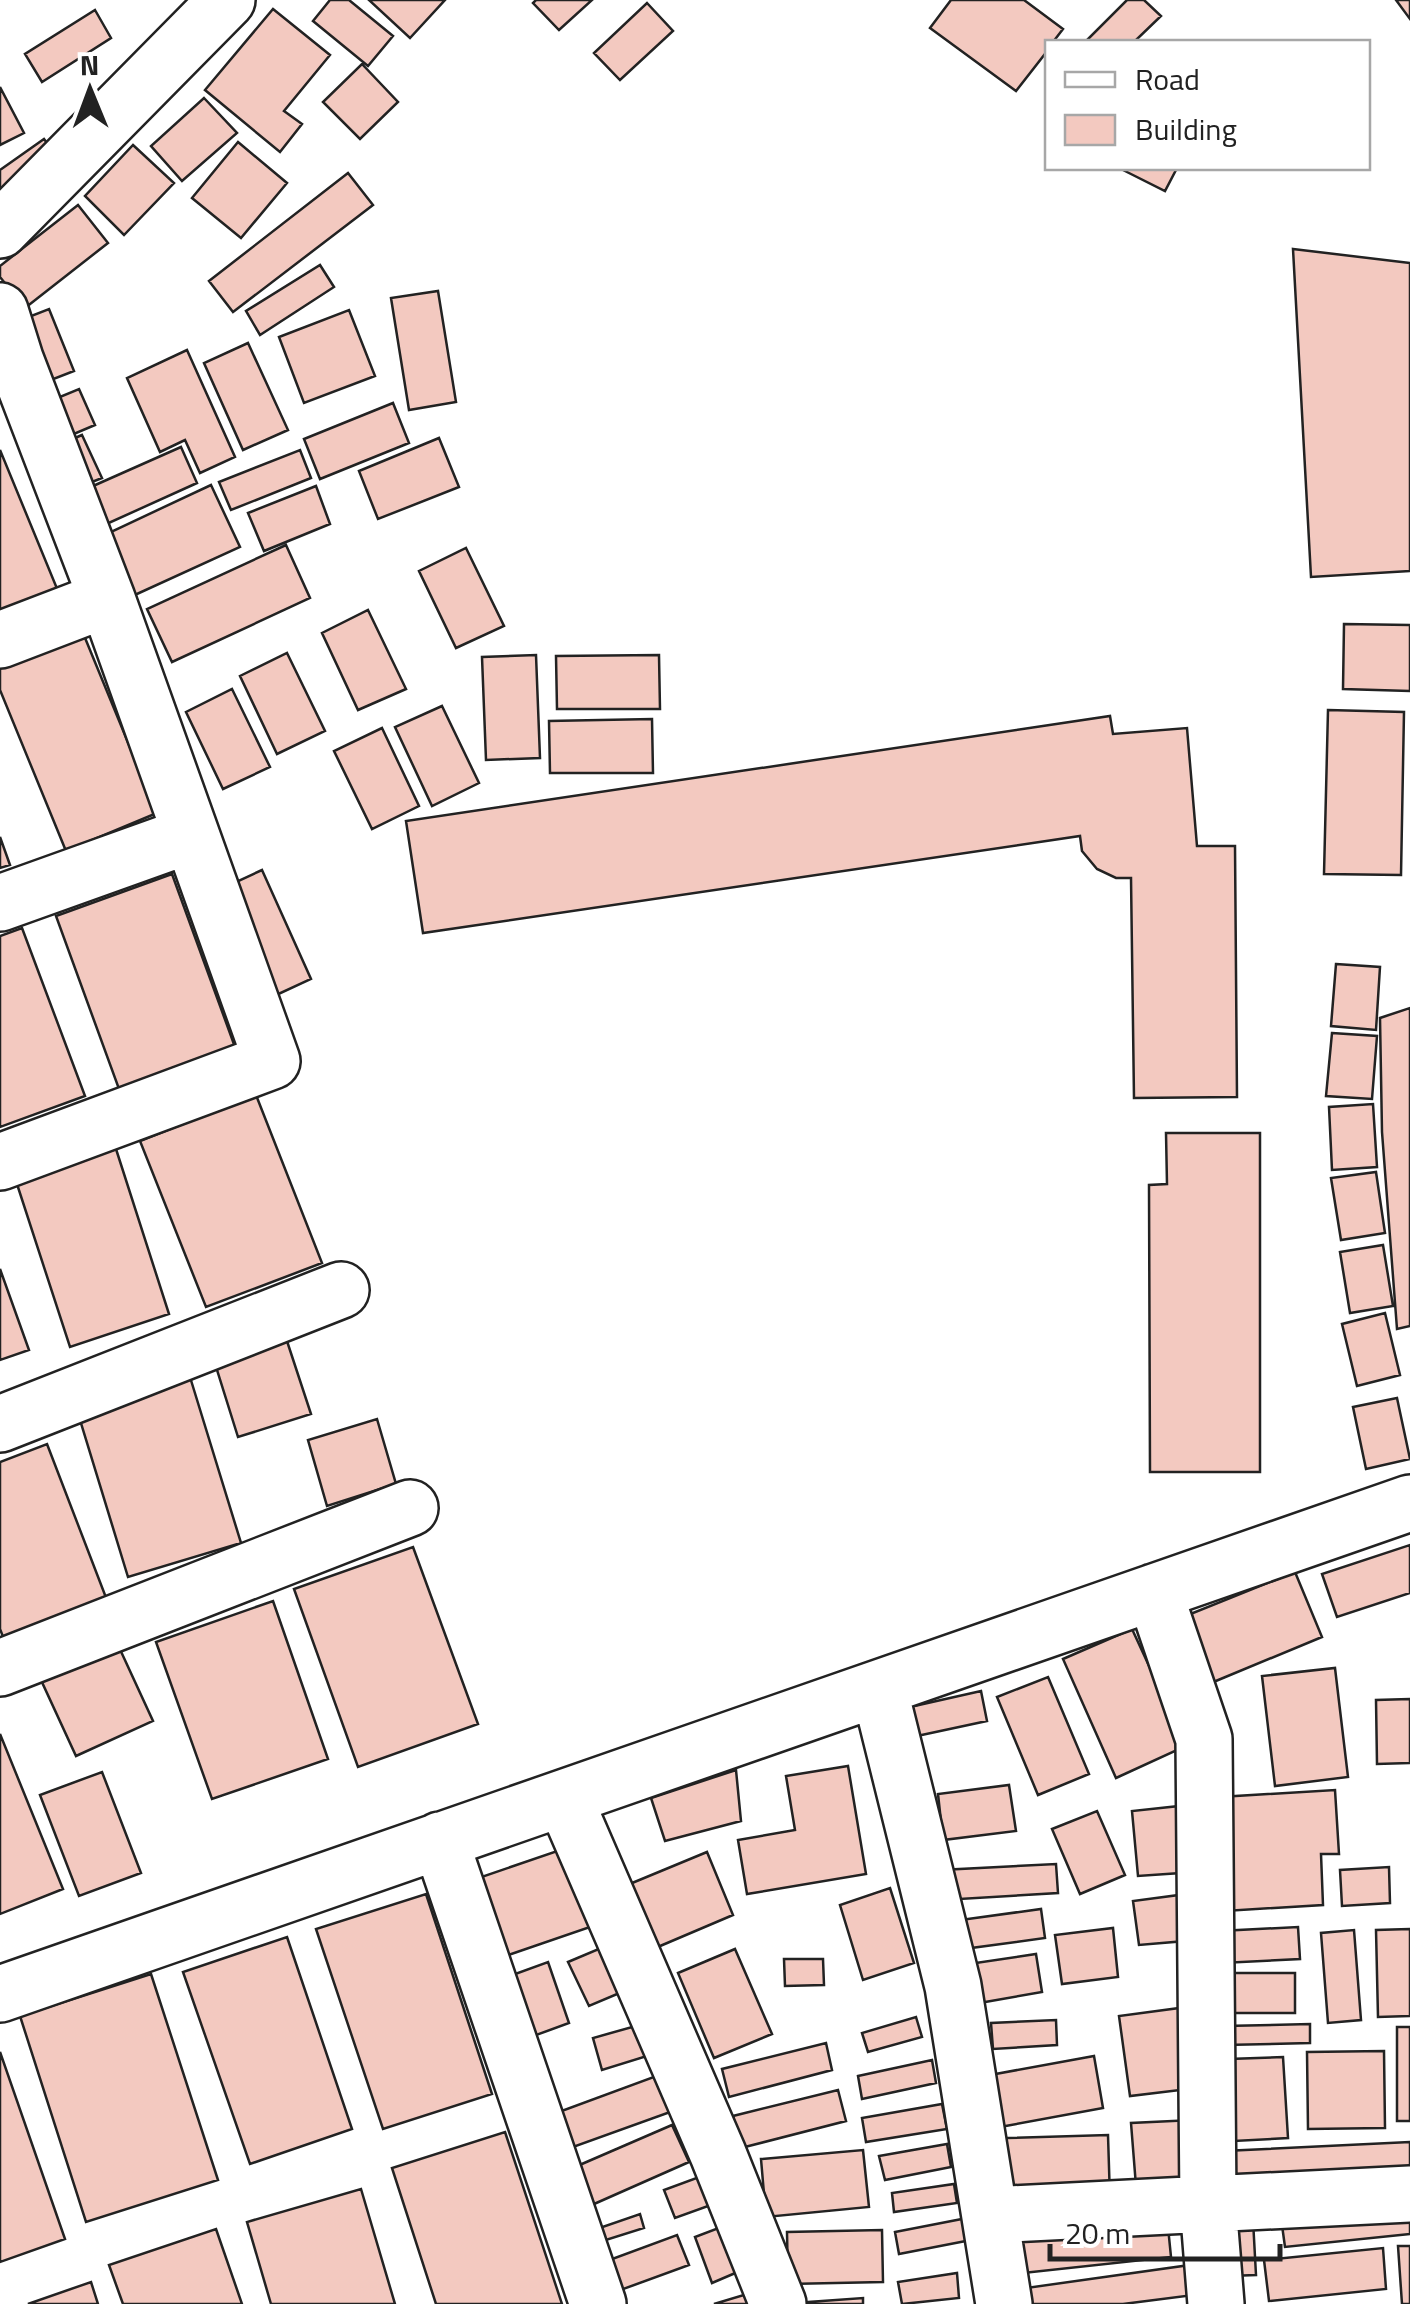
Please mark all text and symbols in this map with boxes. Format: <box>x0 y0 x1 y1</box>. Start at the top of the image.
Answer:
north arrow <box>40 40 140 140</box>
legend <box>1045 40 1370 170</box>
text: N <box>79 43 100 86</box>
text: Road <box>1135 56 1200 102</box>
text: Building <box>1135 106 1237 152</box>
scale bar <box>1050 2199 1280 2261</box>
text: 20 m <box>1065 2210 1130 2256</box>

